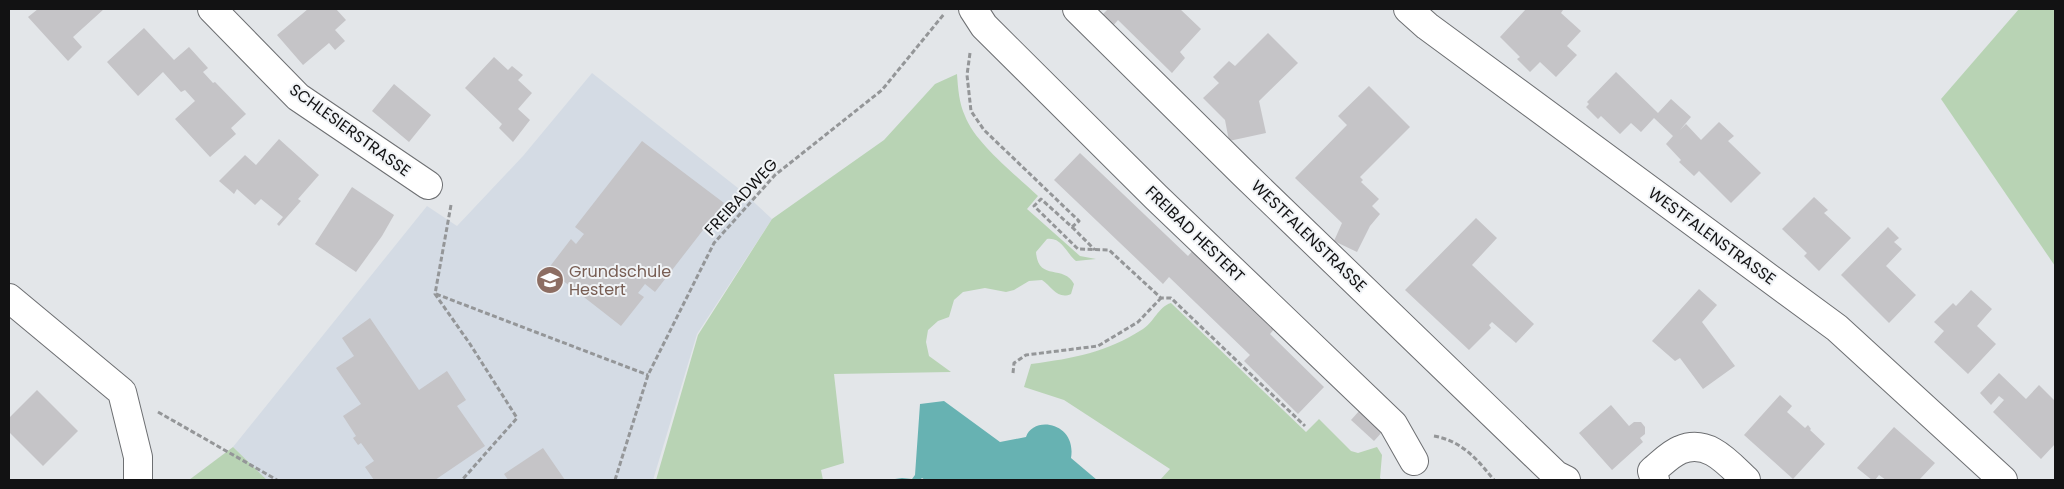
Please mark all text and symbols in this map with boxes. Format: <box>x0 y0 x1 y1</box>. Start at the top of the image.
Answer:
street label: SCHLESIERSTRASSE <box>285 78 415 182</box>
street label: FREIBADWEG <box>699 153 783 241</box>
street label: WESTFALENSTRASSE <box>1246 175 1372 297</box>
street label: FREIBAD HESTERT <box>1140 181 1250 288</box>
street label: WESTFALENSTRASSE <box>1643 182 1781 290</box>
place label: Grundschule Hestert <box>569 260 671 301</box>
school or university icon: Grundschule Hestert <box>535 265 565 295</box>

